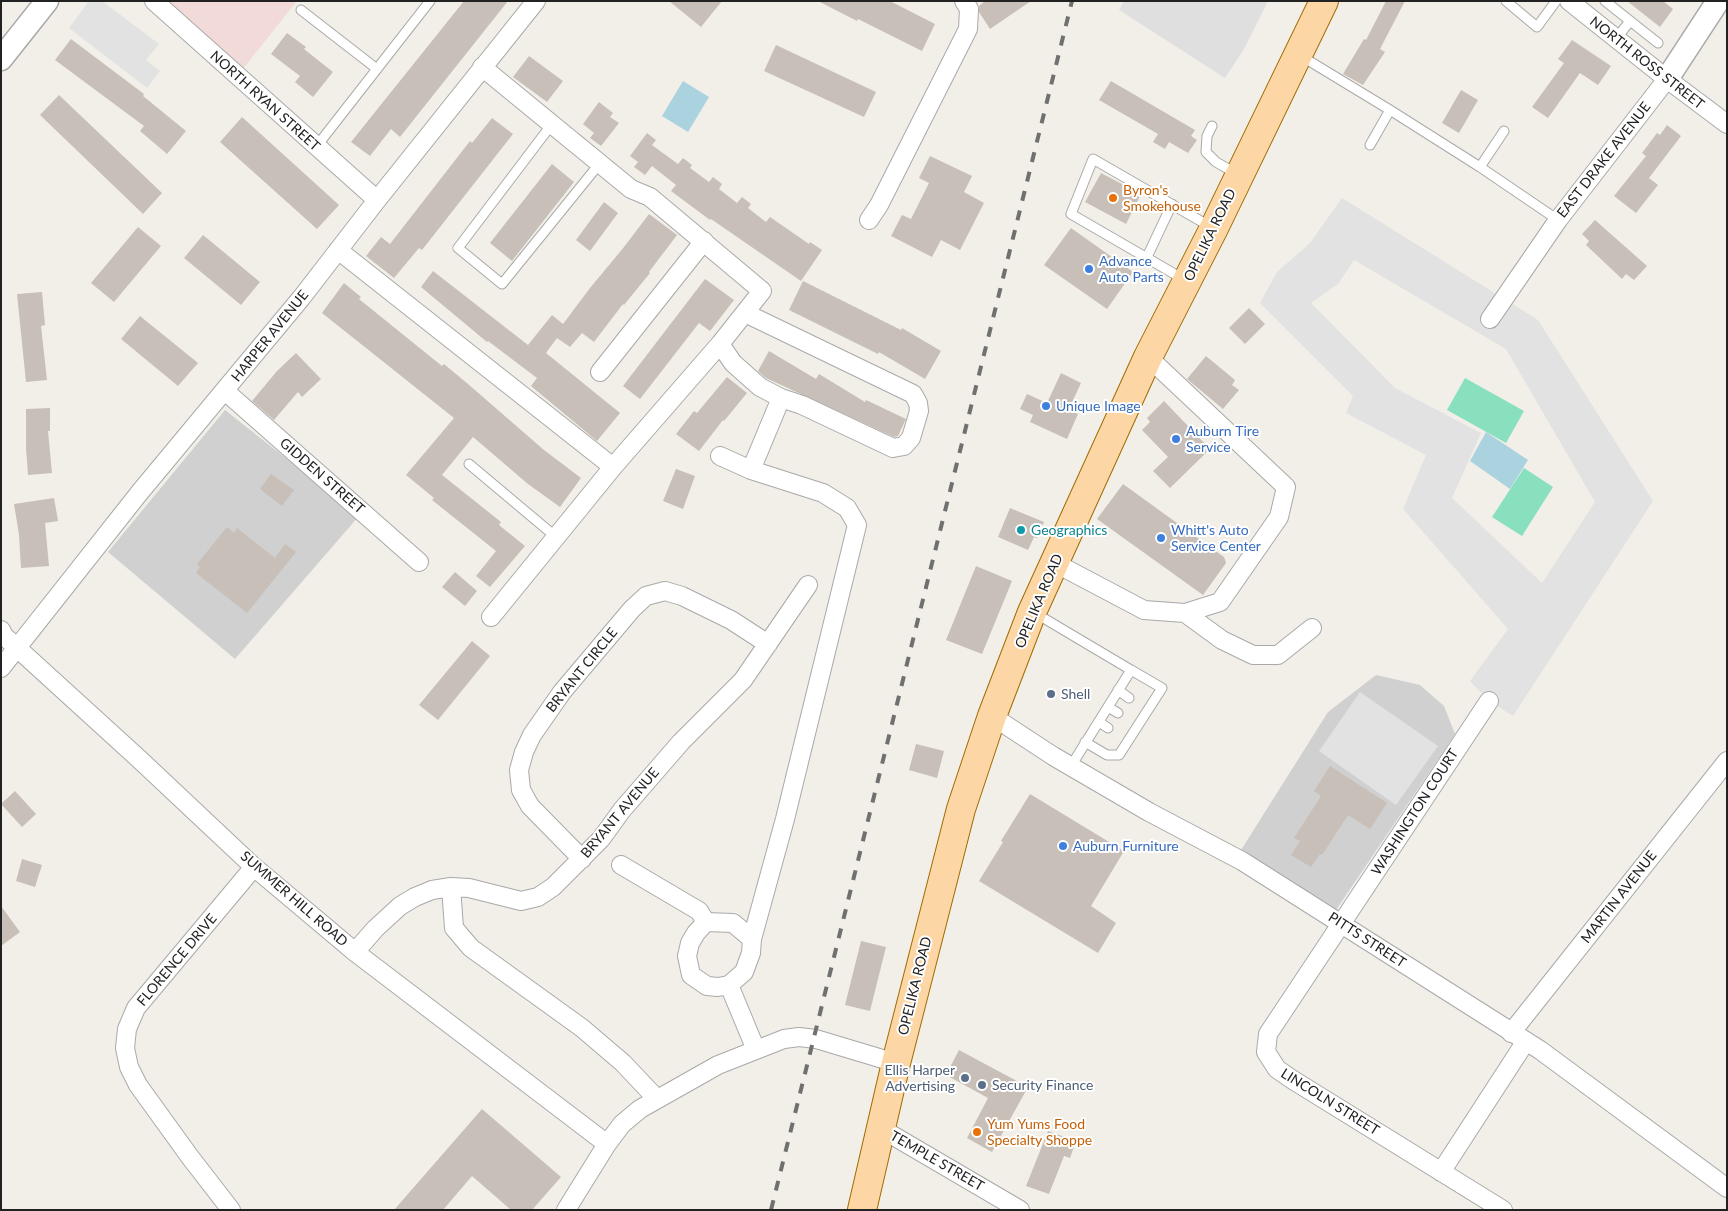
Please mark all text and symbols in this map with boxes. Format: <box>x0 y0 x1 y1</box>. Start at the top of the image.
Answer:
street label: NORTH ROSS STREET <box>1586 13 1708 113</box>
street label: NORTH RYAN STREET <box>207 47 323 155</box>
street label: EAST DRAKE AVENUE <box>1554 99 1654 221</box>
place label: Byron's Smokehouse <box>1123 182 1201 214</box>
street label: OPELIKA ROAD <box>1180 186 1240 284</box>
marker: Byron's Smokehouse <box>1107 192 1119 204</box>
place label: Advance Auto Parts <box>1099 253 1164 286</box>
marker: Advance Auto Parts <box>1083 263 1095 275</box>
street label: HARPER AVENUE <box>228 287 312 385</box>
place label: Unique Image <box>1056 398 1141 414</box>
marker: Unique Image <box>1040 400 1052 412</box>
place label: Auburn Tire Service <box>1186 423 1259 456</box>
marker: Auburn Tire Service <box>1170 433 1182 445</box>
street label: GIDDEN STREET <box>276 435 368 517</box>
place label: Geographics <box>1031 522 1107 538</box>
place label: Whitt's Auto Service Center <box>1171 522 1261 554</box>
marker: Geographics <box>1015 524 1027 536</box>
marker: Whitt's Auto Service Center <box>1155 532 1167 544</box>
street label: OPELIKA ROAD <box>1012 551 1066 651</box>
street label: BRYANT CIRCLE <box>543 624 621 716</box>
place label: Shell <box>1061 686 1090 702</box>
marker: Shell <box>1045 688 1057 700</box>
street label: WASHINGTON COURT <box>1368 746 1462 878</box>
street label: BRYANT AVENUE <box>577 764 663 862</box>
place label: Auburn Furniture <box>1073 838 1179 854</box>
marker: Auburn Furniture <box>1057 840 1069 852</box>
street label: MARTIN AVENUE <box>1578 847 1660 947</box>
street label: SUMMER HILL ROAD <box>237 848 351 950</box>
street label: PITTS STREET <box>1325 909 1409 971</box>
street label: FLORENCE DRIVE <box>134 910 220 1010</box>
street label: OPELIKA ROAD <box>895 935 935 1037</box>
place label: Ellis Harper Advertising <box>884 1062 955 1094</box>
street label: LINCOLN STREET <box>1278 1065 1382 1139</box>
marker: Ellis Harper Advertising <box>959 1072 971 1084</box>
place label: Security Finance <box>992 1077 1093 1093</box>
marker: Security Finance <box>976 1079 988 1091</box>
place label: Yum Yums Food Specialty Shoppe <box>987 1116 1092 1148</box>
marker: Yum Yums Food Specialty Shoppe <box>971 1126 983 1138</box>
street label: TEMPLE STREET <box>887 1127 987 1195</box>

